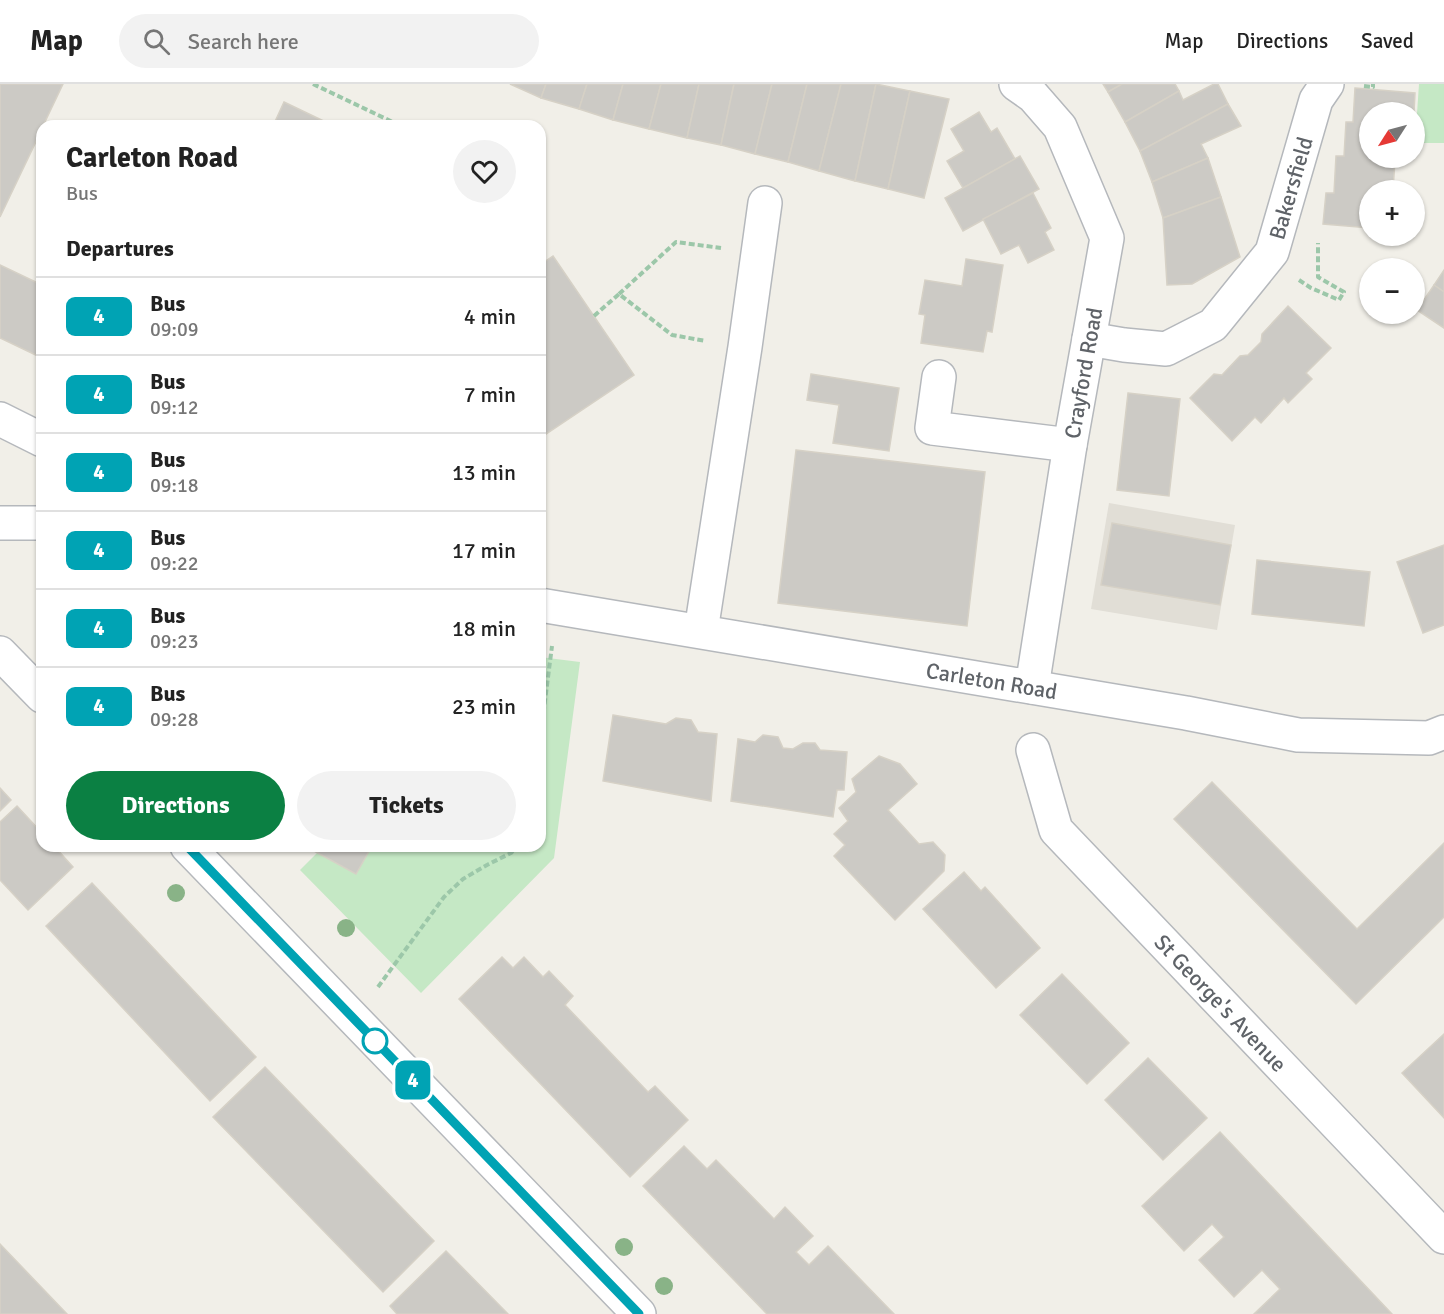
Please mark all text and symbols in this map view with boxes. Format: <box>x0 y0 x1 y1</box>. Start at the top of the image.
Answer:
search box <box>119 14 539 68</box>
text: Map <box>30 24 83 58</box>
icon: search <box>140 25 173 58</box>
text: Search here <box>188 28 299 55</box>
text: Map <box>1165 28 1203 54</box>
text: Directions <box>1236 28 1328 54</box>
text: Saved <box>1361 28 1414 54</box>
north arrow <box>1359 102 1425 168</box>
map controls <box>1359 102 1425 324</box>
street label: Bakersfield <box>1263 134 1319 243</box>
button: heart <box>453 140 516 203</box>
text: Carleton Road <box>66 141 238 175</box>
button: + <box>1359 180 1425 246</box>
text: Bus <box>66 181 98 206</box>
text: Departures <box>66 235 174 262</box>
button: − <box>1359 258 1425 324</box>
text: Bus <box>150 290 185 317</box>
text: 4 <box>93 303 105 329</box>
text: 4 min <box>464 303 516 330</box>
street label: Crayford Road <box>1059 305 1108 441</box>
text: 09:09 <box>150 317 199 342</box>
text: Bus <box>150 368 185 395</box>
text: 4 <box>93 381 105 407</box>
text: 7 min <box>464 381 516 408</box>
text: 09:12 <box>150 395 199 420</box>
text: Bus <box>150 446 185 473</box>
text: 4 <box>93 459 105 485</box>
text: 13 min <box>452 459 516 486</box>
text: 09:18 <box>150 473 199 498</box>
text: Bus <box>150 524 185 551</box>
text: 4 <box>93 537 105 563</box>
text: 17 min <box>452 537 516 564</box>
text: 09:22 <box>150 551 199 576</box>
text: Bus <box>150 602 185 629</box>
text: 4 <box>93 615 105 641</box>
text: 18 min <box>452 615 516 642</box>
text: 09:23 <box>150 629 199 654</box>
street label: Carleton Road <box>924 657 1059 705</box>
text: Bus <box>150 680 185 707</box>
text: 4 <box>93 693 105 719</box>
text: 23 min <box>452 693 516 720</box>
text: 09:28 <box>150 707 199 732</box>
button: Directions <box>66 771 285 840</box>
button: Tickets <box>297 771 516 840</box>
street label: St George's Avenue <box>1149 929 1292 1078</box>
unlabelled marker <box>362 1028 388 1054</box>
line badge: 4 <box>394 1060 432 1100</box>
text: 4 <box>407 1067 419 1093</box>

